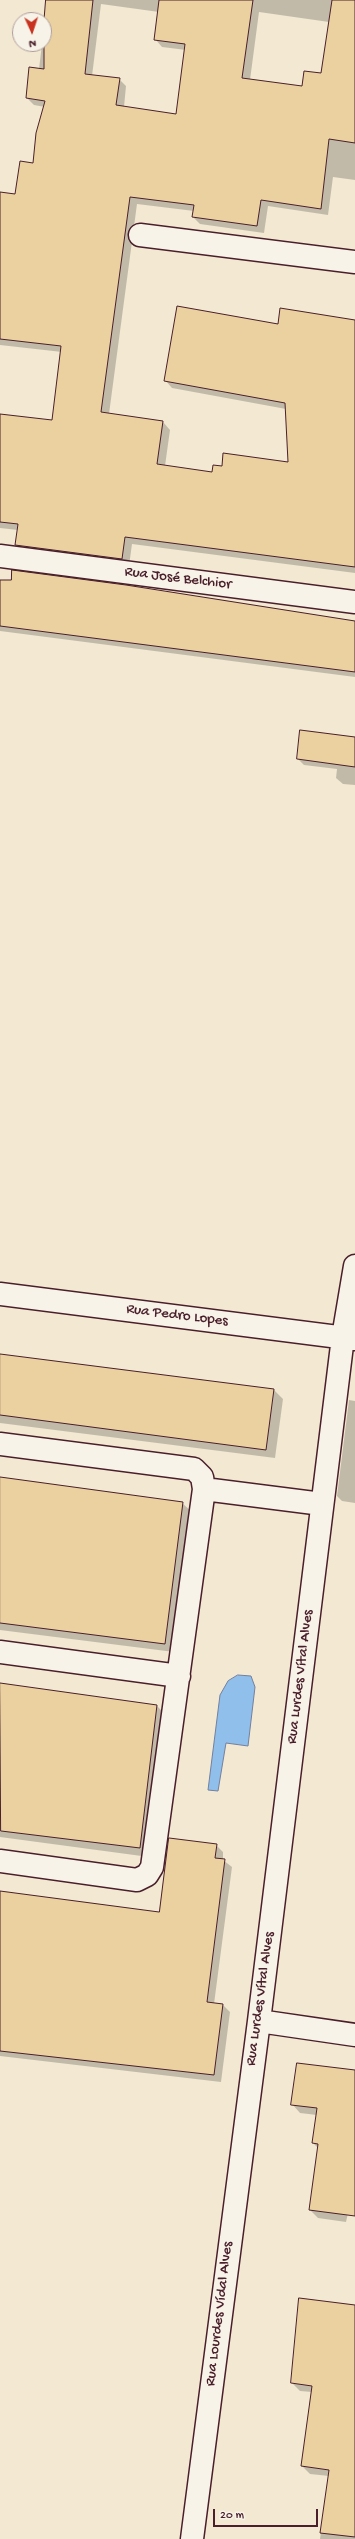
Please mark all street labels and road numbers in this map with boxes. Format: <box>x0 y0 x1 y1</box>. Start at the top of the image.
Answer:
street label: Rua José Belchior <box>124 564 232 594</box>
street label: Rua Pedro Lopes <box>125 1301 229 1331</box>
street label: Rua Lurdes Vítal Alves <box>284 1609 318 1745</box>
street label: Rua Lurdes Vítal Alves <box>243 1931 279 2067</box>
street label: Rua Lourdes Vídal Alves <box>202 2241 238 2387</box>

